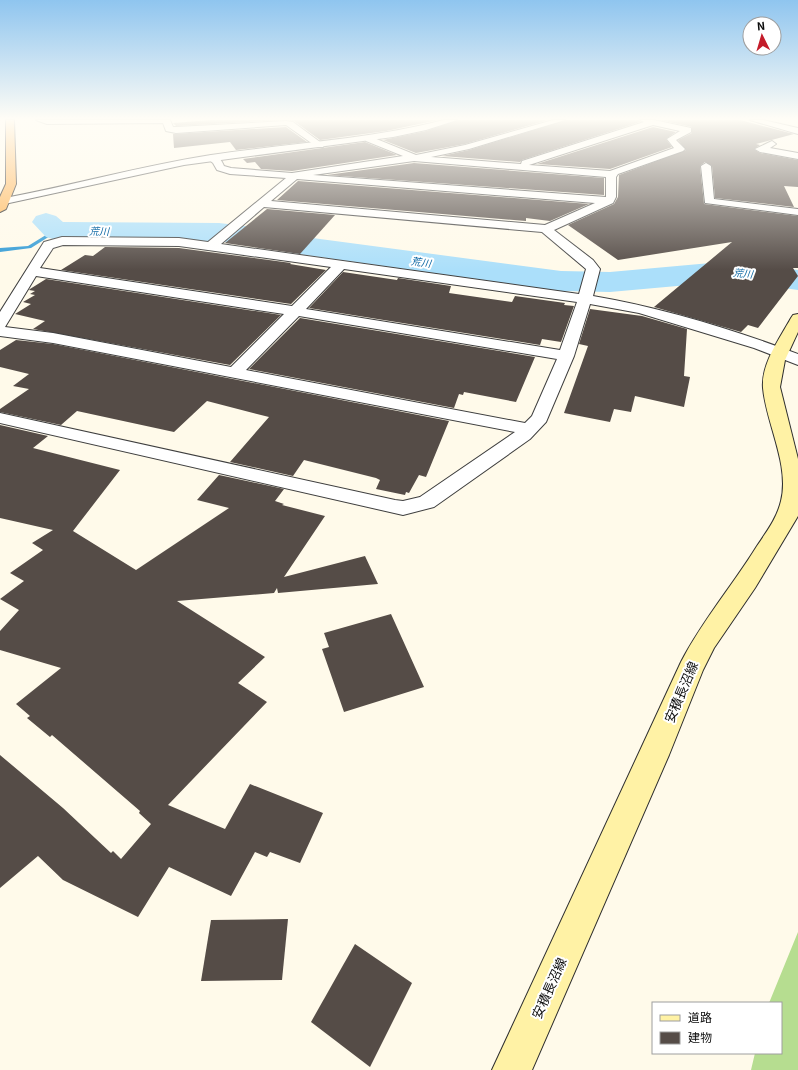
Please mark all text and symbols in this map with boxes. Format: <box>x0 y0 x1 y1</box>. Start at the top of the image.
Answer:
north arrow <box>742 16 782 56</box>
text: N <box>756 17 766 33</box>
water label: 荒川 <box>89 223 110 238</box>
water label: 荒川 <box>410 253 433 270</box>
water label: 荒川 <box>732 264 755 281</box>
street label: 安積長沼線 <box>659 658 702 725</box>
street label: 安積長沼線 <box>527 954 570 1021</box>
legend <box>652 1002 782 1054</box>
text: 道路 <box>688 1008 712 1025</box>
text: 建物 <box>688 1028 712 1045</box>

